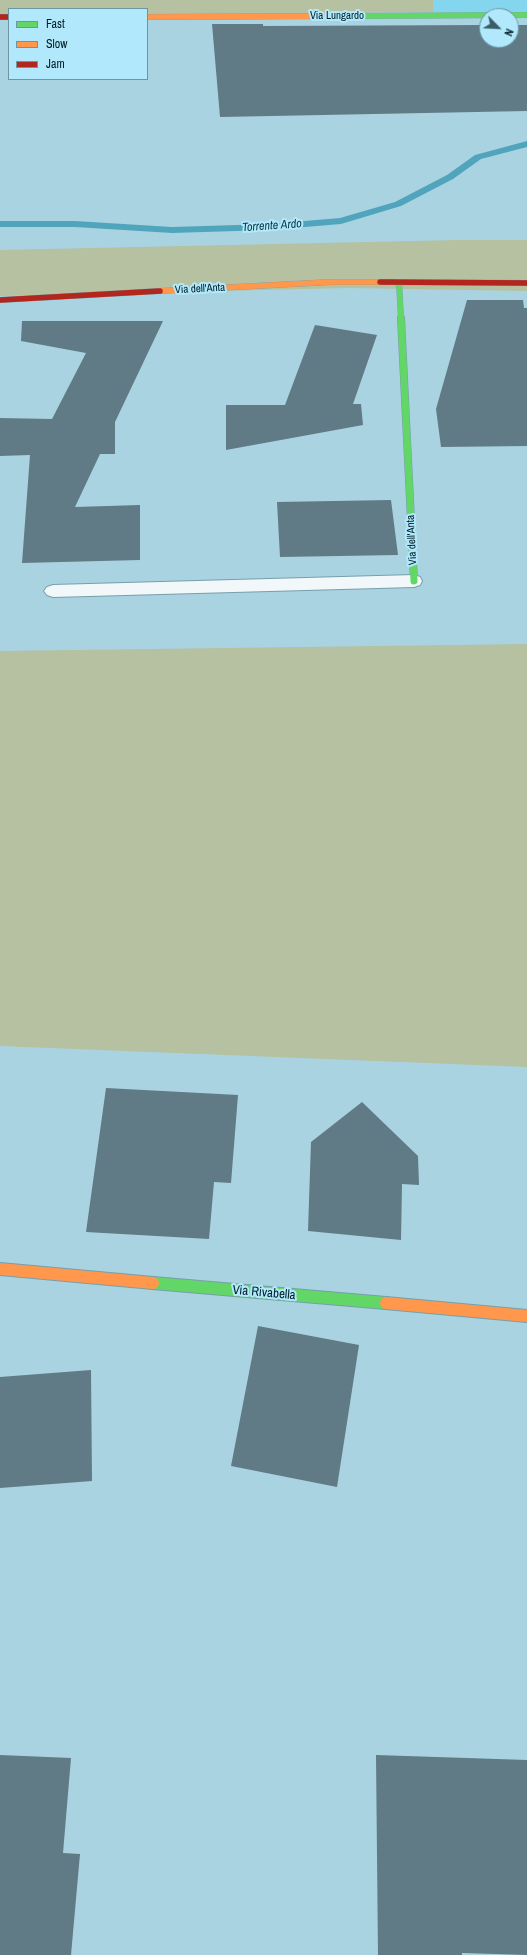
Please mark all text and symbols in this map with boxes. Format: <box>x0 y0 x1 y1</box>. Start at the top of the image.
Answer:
legend <box>8 8 148 80</box>
north arrow <box>479 8 519 48</box>
street label: Via Lungardo <box>310 9 364 23</box>
text: Fast <box>46 16 65 32</box>
text: N <box>501 27 517 38</box>
text: Slow <box>46 36 67 52</box>
text: Jam <box>46 56 65 72</box>
water label: Torrente Ardo <box>242 217 302 235</box>
street label: Via dell'Anta <box>175 281 225 297</box>
street label: Via dell'Anta <box>404 515 420 565</box>
street label: Via Rivabella <box>232 1282 296 1304</box>

